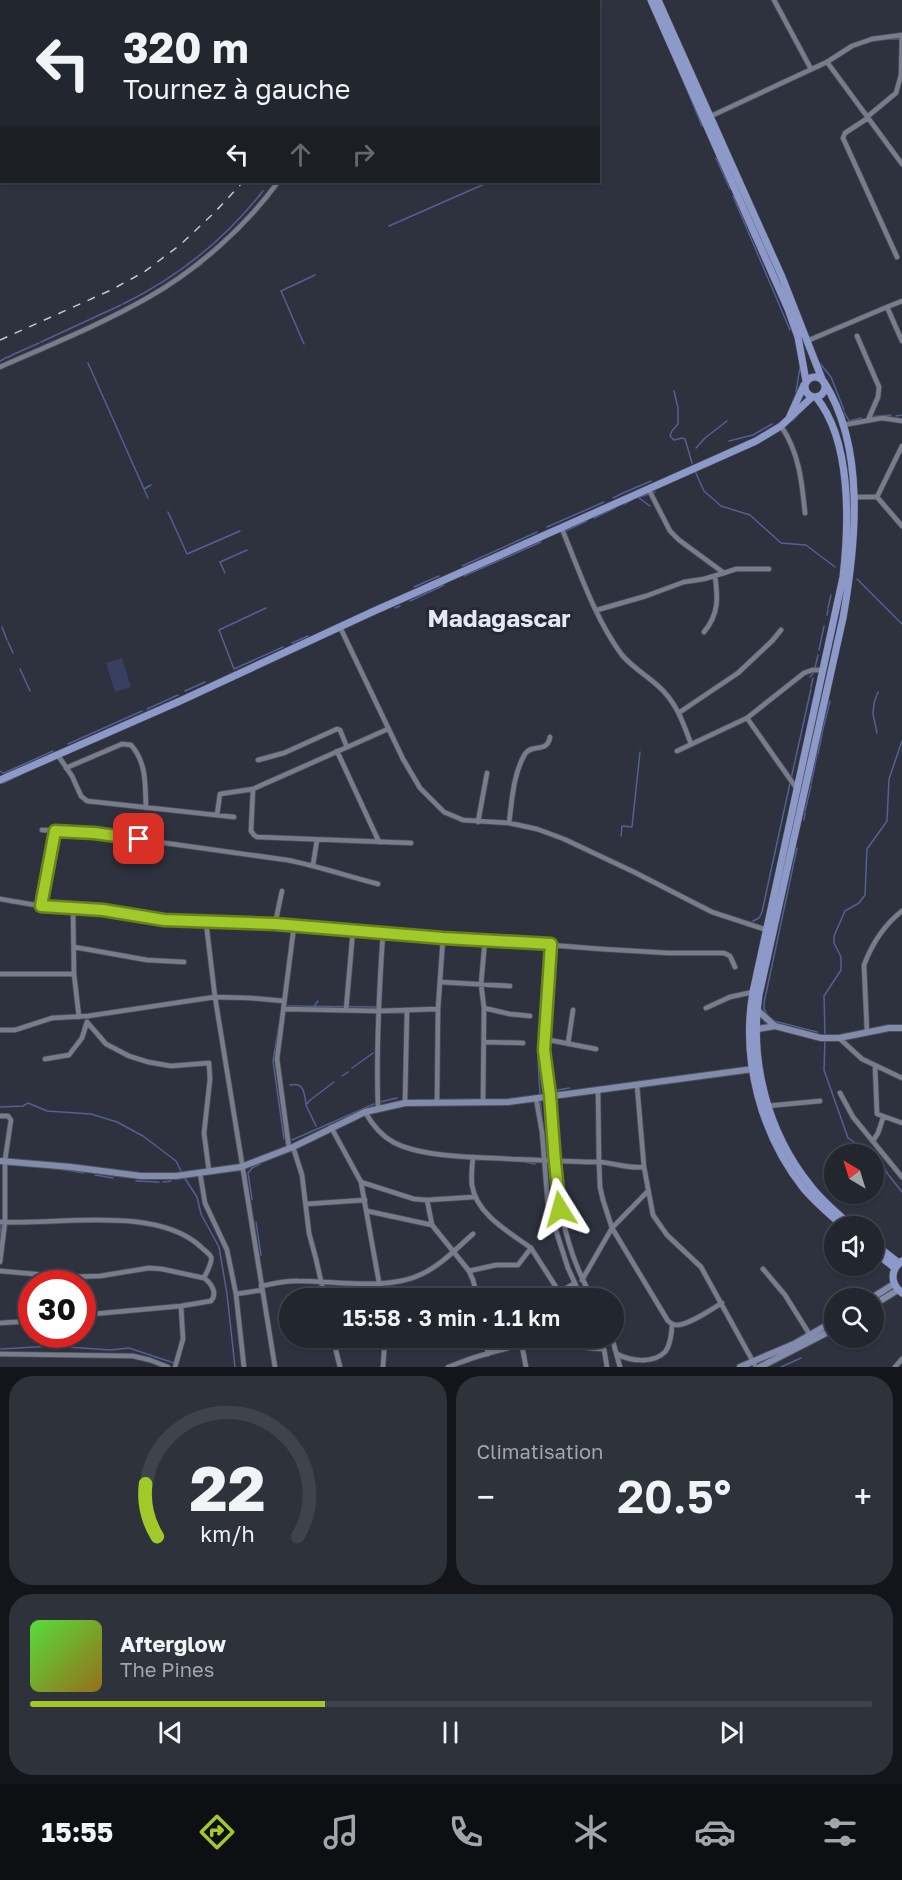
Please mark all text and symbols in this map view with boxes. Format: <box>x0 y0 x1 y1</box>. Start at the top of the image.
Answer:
text: 320 m <box>123 22 249 72</box>
icon: left <box>24 24 102 102</box>
text: Tournez à gauche <box>123 73 350 105</box>
icon: left <box>221 138 254 171</box>
icon: ahead <box>284 138 317 171</box>
icon: right <box>347 138 380 171</box>
district label: Madagascar <box>427 603 571 632</box>
pin <box>113 813 164 864</box>
icon: arrive <box>122 822 155 855</box>
north arrow <box>824 1144 884 1204</box>
map controls <box>824 1144 884 1348</box>
position arrow <box>528 1177 592 1241</box>
button: sound <box>824 1216 884 1276</box>
speed limit sign: 30 <box>18 1270 96 1348</box>
button: search <box>824 1288 884 1348</box>
text: 15:58 · 3 min · 1.1 km <box>343 1304 560 1331</box>
text: Climatisation <box>477 1439 603 1463</box>
text: 22 <box>190 1450 266 1525</box>
text: 20.5° <box>617 1469 731 1523</box>
text: − <box>477 1477 495 1516</box>
text: + <box>854 1477 872 1516</box>
text: km/h <box>200 1522 255 1548</box>
text: Afterglow <box>120 1630 226 1657</box>
text: The Pines <box>120 1657 214 1681</box>
icon: previous <box>154 1716 187 1749</box>
icon: pause <box>434 1716 467 1749</box>
icon: next <box>715 1716 748 1749</box>
icon: directions <box>196 1811 238 1853</box>
icon: music <box>320 1811 362 1853</box>
icon: phone <box>445 1811 487 1853</box>
icon: climate <box>570 1811 612 1853</box>
icon: car <box>694 1811 736 1853</box>
icon: filters <box>819 1811 861 1853</box>
text: 15:55 <box>41 1816 113 1848</box>

